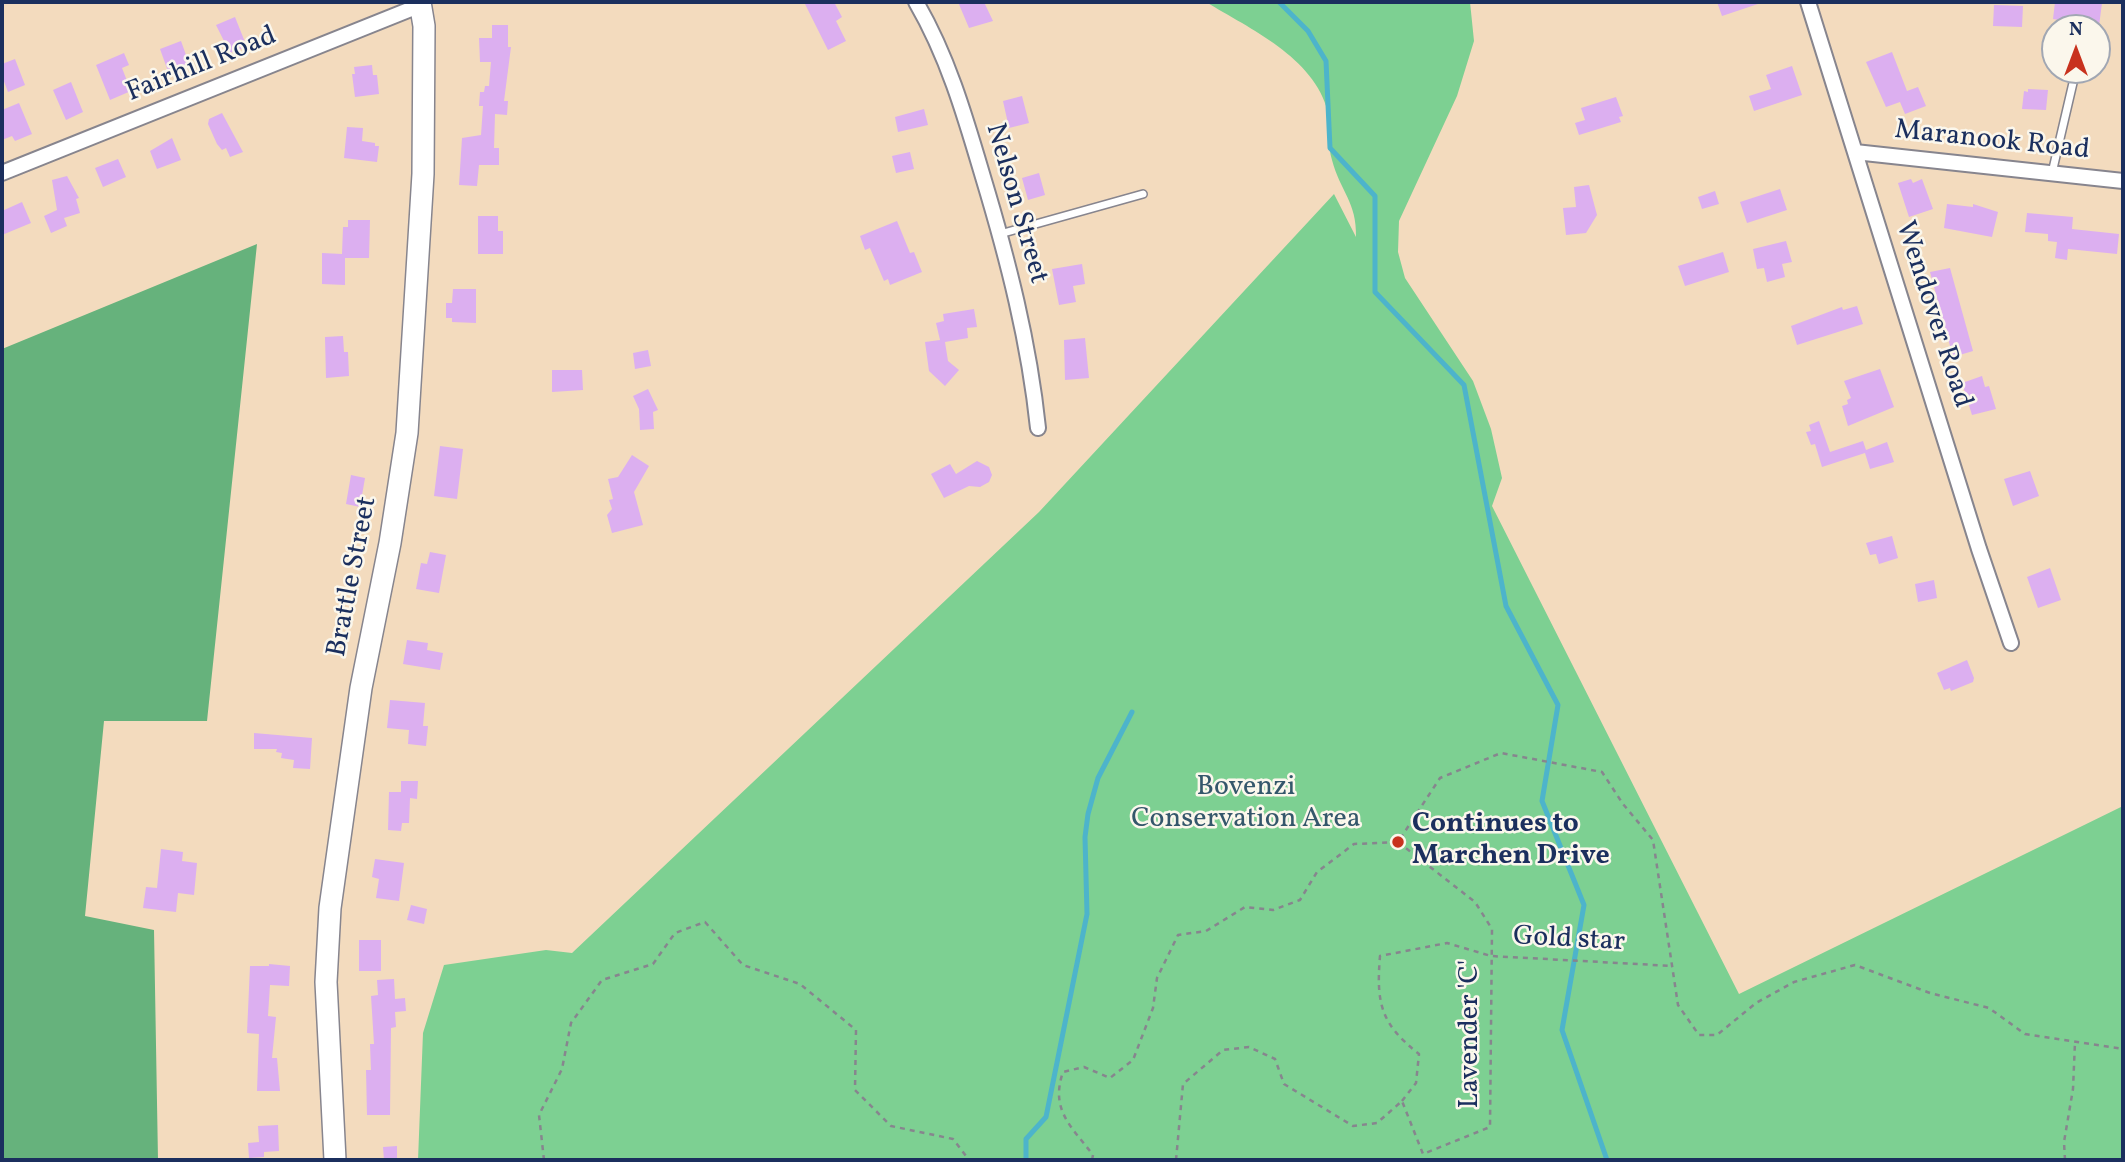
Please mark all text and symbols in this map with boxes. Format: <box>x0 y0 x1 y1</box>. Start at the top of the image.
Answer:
north arrow <box>2041 14 2111 84</box>
text: N <box>2069 17 2083 43</box>
street label: Fairhill Road <box>122 21 282 111</box>
street label: Maranook Road <box>1893 115 2091 169</box>
street label: Nelson Street <box>976 120 1054 288</box>
street label: Wendover Road <box>1886 217 1978 413</box>
street label: Brattle Street <box>322 494 386 660</box>
park label: Bovenzi Conservation Area <box>1131 772 1361 838</box>
place label: Continues to Marchen Drive <box>1412 809 1610 875</box>
marker: Continues to Marchen Drive <box>1390 834 1406 850</box>
street label: Gold star <box>1512 921 1626 961</box>
street label: Lavender 'C' <box>1455 960 1489 1108</box>

